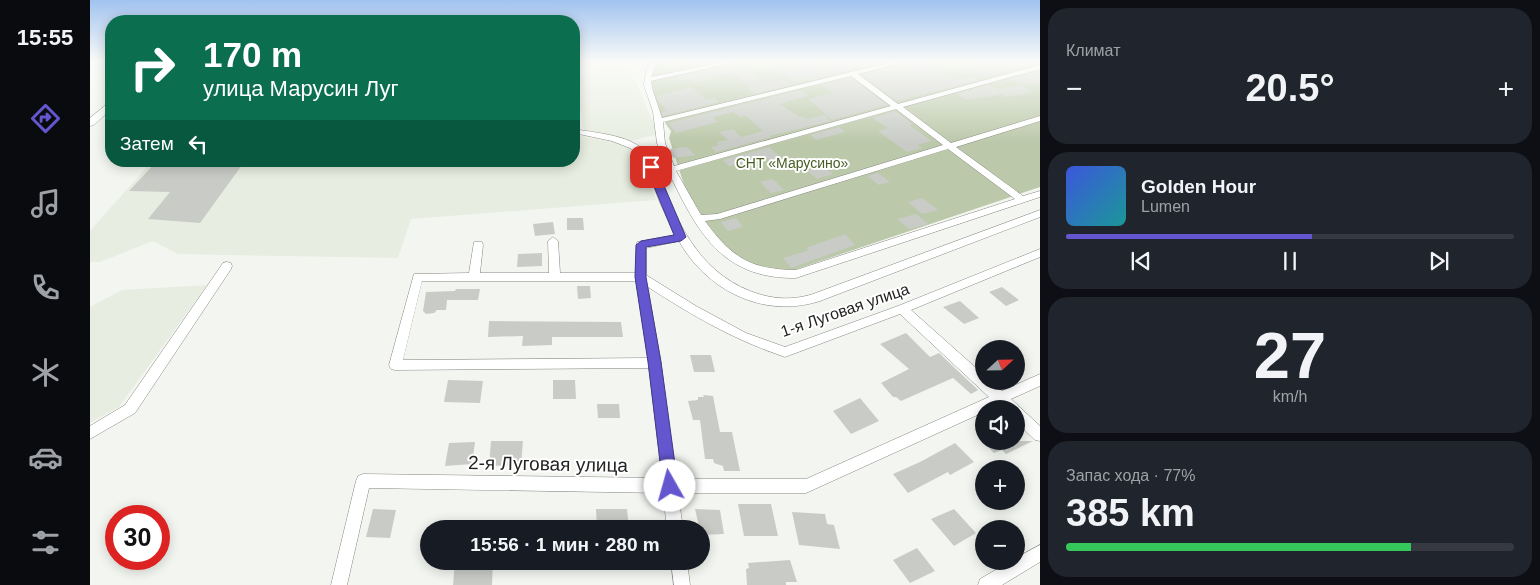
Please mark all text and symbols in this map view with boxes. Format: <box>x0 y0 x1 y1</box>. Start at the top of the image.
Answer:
text: 15:55 <box>17 25 73 50</box>
icon: right <box>120 35 185 100</box>
text: 170 m <box>203 35 302 74</box>
text: Климат <box>1066 42 1120 59</box>
text: 20.5° <box>1245 67 1335 109</box>
text: − <box>1066 73 1082 104</box>
text: + <box>1498 73 1514 104</box>
text: улица Марусин Луг <box>203 76 398 101</box>
icon: directions <box>28 101 63 136</box>
icon: left <box>184 130 212 158</box>
text: Затем <box>120 133 174 154</box>
pin <box>630 146 672 188</box>
icon: arrive <box>637 153 665 181</box>
park label: СНТ «Марусино» <box>736 155 849 171</box>
text: Golden Hour <box>1141 176 1256 197</box>
icon: music <box>28 186 63 221</box>
text: Lumen <box>1141 198 1190 215</box>
icon: previous <box>1127 247 1155 275</box>
icon: pause <box>1276 247 1304 275</box>
icon: next <box>1425 247 1453 275</box>
icon: phone <box>28 270 63 305</box>
street label: 1-я Луговая улица <box>779 280 912 340</box>
text: 27 <box>1254 319 1326 392</box>
north arrow <box>975 340 1025 390</box>
map controls <box>975 340 1025 570</box>
icon: climate <box>28 355 63 390</box>
text: km/h <box>1273 388 1307 405</box>
button: sound <box>975 400 1025 450</box>
icon: car <box>28 440 63 475</box>
street label: 2-я Луговая улица <box>468 452 629 476</box>
position arrow <box>643 459 695 511</box>
button: + <box>975 460 1025 510</box>
text: Запас хода · 77% <box>1066 467 1195 484</box>
text: 385 km <box>1066 492 1195 534</box>
speed limit sign: 30 <box>105 505 170 570</box>
button: − <box>975 520 1025 570</box>
icon: filters <box>28 525 63 560</box>
text: 15:56 · 1 мин · 280 m <box>470 534 660 555</box>

